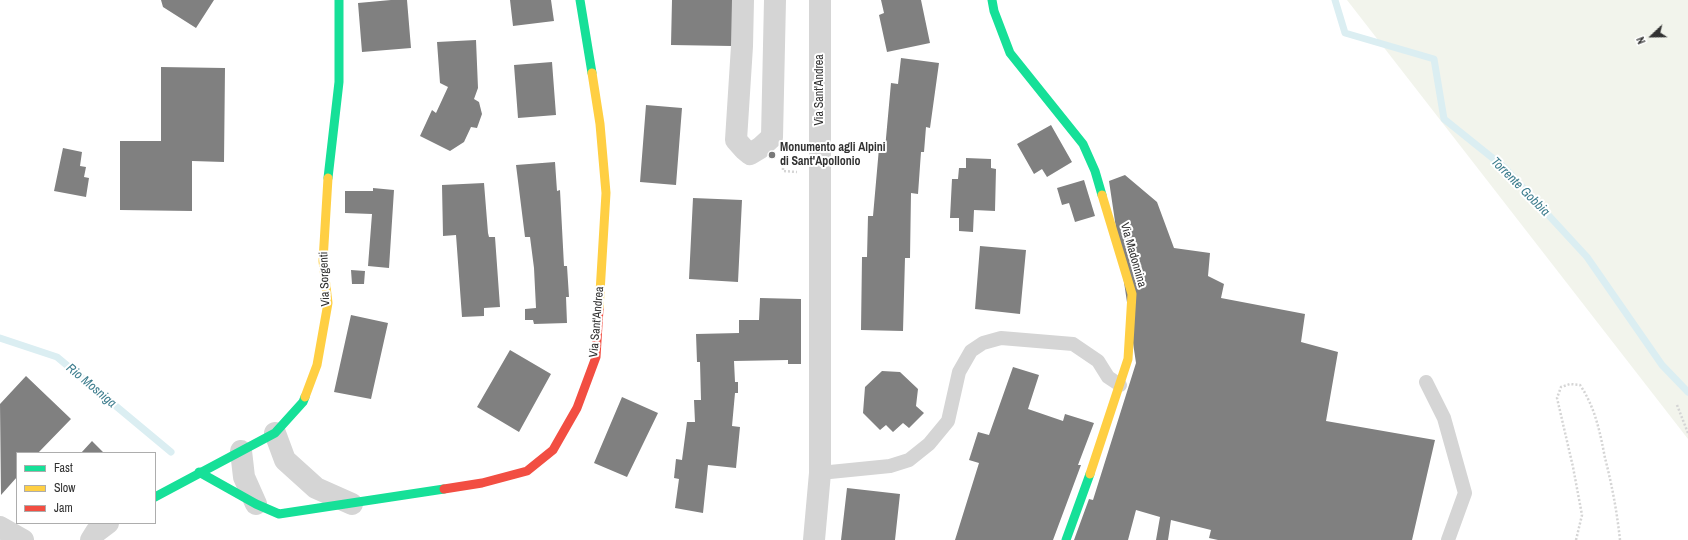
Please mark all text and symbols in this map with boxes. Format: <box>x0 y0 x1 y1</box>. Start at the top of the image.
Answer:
north arrow <box>1632 16 1672 56</box>
text: N <box>1633 35 1649 46</box>
street label: Via Sant'Andrea <box>813 54 827 126</box>
place label: Monumento agli Alpini di Sant'Apollonio <box>780 141 886 169</box>
marker: Monumento agli Alpini di Sant'Apollonio <box>767 150 777 160</box>
water label: Torrente Gobbia <box>1487 154 1553 220</box>
street label: Via Madonnina <box>1117 221 1149 289</box>
street label: Via Sorgenti <box>317 251 333 307</box>
street label: Via Sant'Andrea <box>587 286 607 358</box>
water label: Rio Mosniga <box>63 361 119 411</box>
legend <box>16 452 156 524</box>
text: Fast <box>54 460 73 476</box>
text: Slow <box>54 480 75 496</box>
text: Jam <box>54 500 73 516</box>

